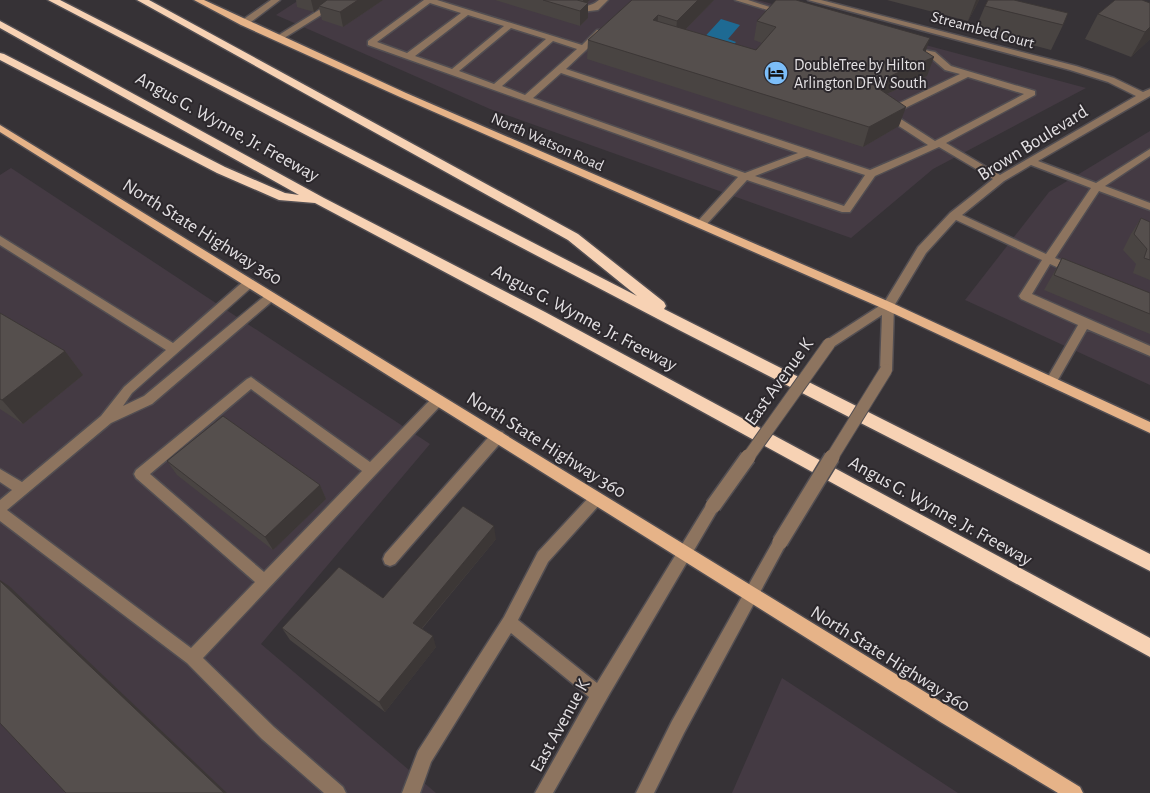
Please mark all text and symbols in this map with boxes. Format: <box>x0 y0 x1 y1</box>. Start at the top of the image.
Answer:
street label: Streambed Court <box>930 9 1036 51</box>
place label: DoubleTree by Hilton Arlington DFW South <box>794 57 927 91</box>
hotel icon: DoubleTree by Hilton Arlington DFW South <box>763 60 789 86</box>
street label: Angus G. Wynne, Jr. Freeway <box>132 69 322 186</box>
street label: Brown Boulevard <box>974 102 1091 185</box>
street label: North Watson Road <box>489 110 606 174</box>
street label: North State Highway 360 <box>119 175 285 289</box>
street label: Angus G. Wynne, Jr. Freeway <box>489 262 680 375</box>
street label: East Avenue K <box>741 334 817 429</box>
street label: North State Highway 360 <box>463 388 629 502</box>
street label: Angus G. Wynne, Jr. Freeway <box>845 453 1035 570</box>
street label: North State Highway 360 <box>807 602 973 716</box>
street label: East Avenue K <box>527 676 594 775</box>

